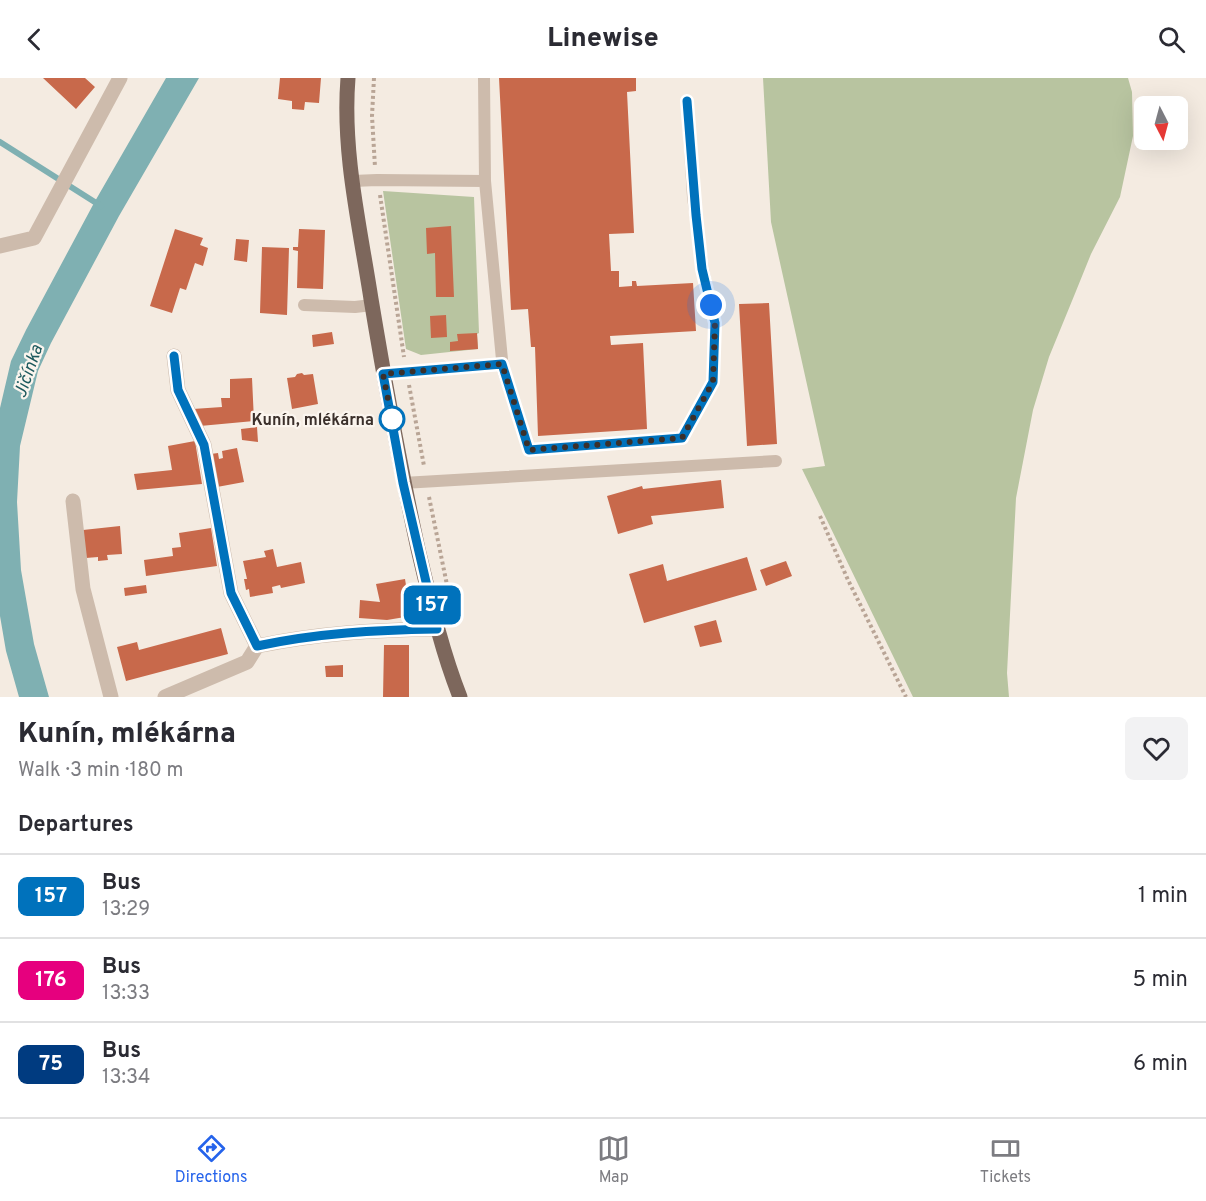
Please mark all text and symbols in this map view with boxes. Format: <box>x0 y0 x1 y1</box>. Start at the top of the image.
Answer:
text: Linewise <box>547 22 659 56</box>
icon: back <box>18 23 51 56</box>
icon: search <box>1155 23 1188 56</box>
north arrow <box>1134 96 1188 150</box>
map controls <box>1134 96 1188 150</box>
your location <box>696 290 726 320</box>
water label: Jičínka <box>10 341 49 401</box>
marker: Kunín, mlékárna <box>379 406 405 432</box>
place label: Kunín, mlékárna <box>252 411 374 431</box>
line badge: 157 <box>398 586 466 624</box>
text: 157 <box>416 592 448 619</box>
text: Kunín, mlékárna <box>18 717 236 753</box>
button: heart <box>1125 717 1188 780</box>
text: Walk · 3 min · 180 m <box>18 758 183 784</box>
text: Departures <box>18 812 134 839</box>
text: Bus <box>102 870 141 897</box>
text: 157 <box>35 883 67 910</box>
text: 1 min <box>1138 883 1188 910</box>
text: 13:29 <box>102 897 150 923</box>
text: Bus <box>102 954 141 981</box>
text: 176 <box>35 967 67 994</box>
text: 5 min <box>1133 967 1188 994</box>
text: 13:33 <box>102 981 150 1007</box>
text: Bus <box>102 1038 141 1065</box>
text: 75 <box>39 1051 63 1078</box>
text: 6 min <box>1133 1051 1188 1078</box>
text: 13:34 <box>102 1065 150 1091</box>
tab: Directions <box>175 1132 248 1188</box>
tab: Map <box>597 1132 630 1188</box>
tab: Tickets <box>980 1132 1031 1188</box>

